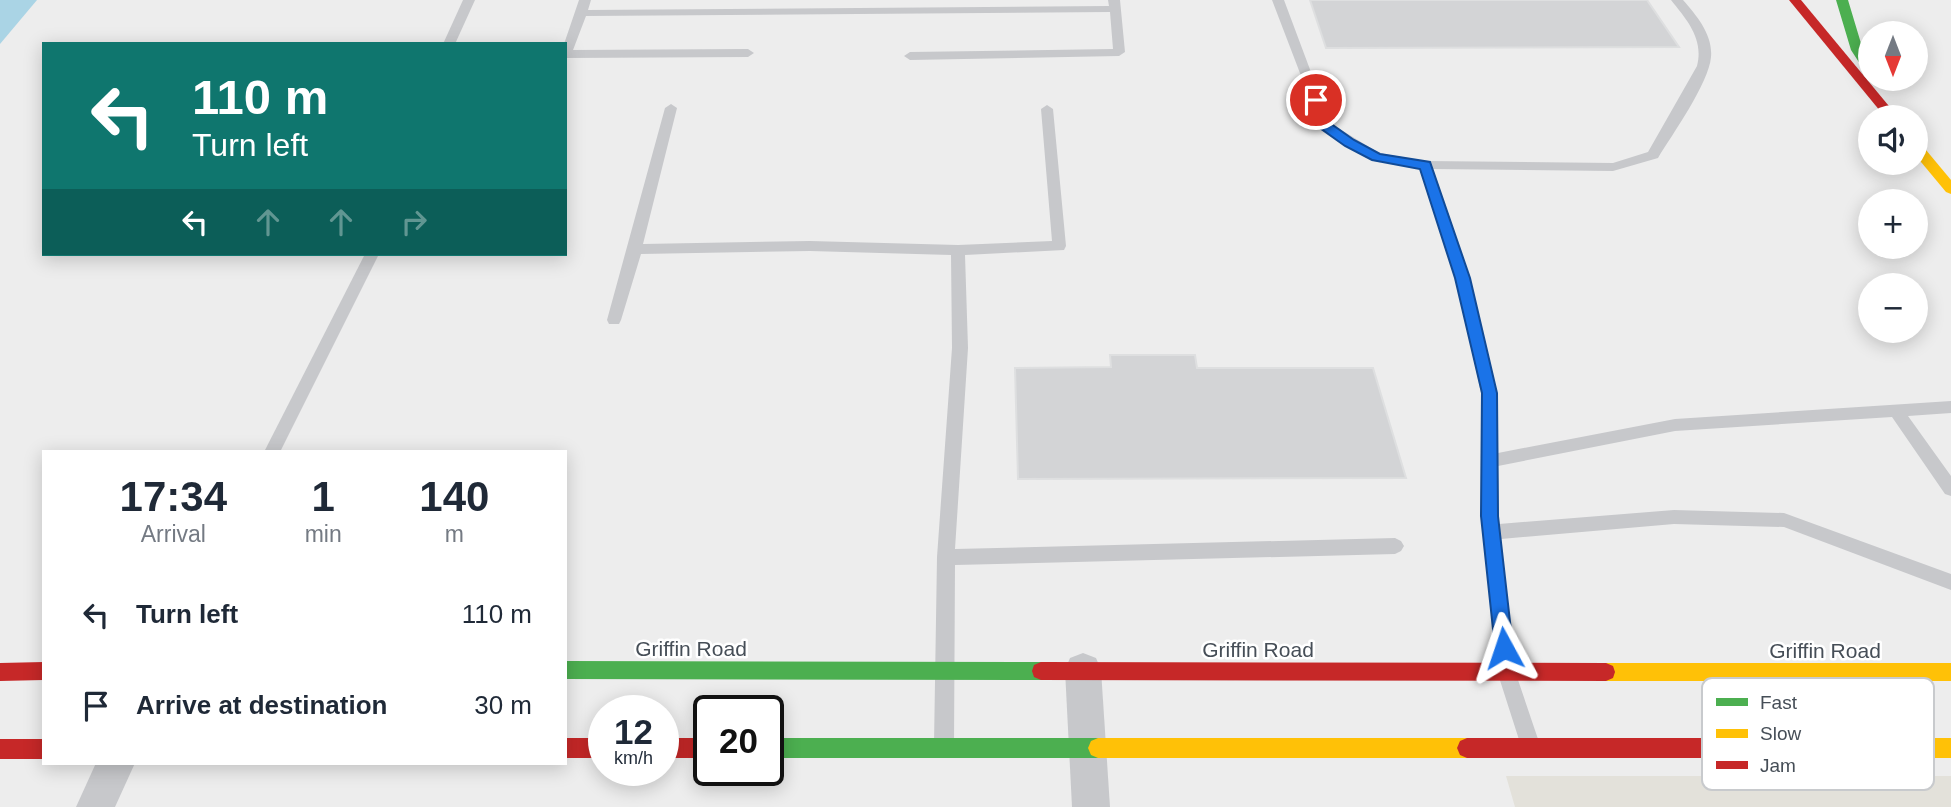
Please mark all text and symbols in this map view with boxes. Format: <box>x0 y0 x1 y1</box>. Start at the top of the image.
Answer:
north arrow <box>1858 21 1928 91</box>
map controls <box>1858 21 1928 343</box>
icon: left <box>77 70 168 161</box>
text: 110 m <box>192 70 328 124</box>
pin <box>1286 70 1346 130</box>
icon: arrive <box>1297 81 1335 119</box>
button: sound <box>1858 105 1928 175</box>
text: Turn left <box>192 127 308 163</box>
button: + <box>1858 189 1928 259</box>
icon: left <box>176 203 214 241</box>
icon: ahead <box>249 203 287 241</box>
icon: ahead <box>322 203 360 241</box>
icon: right <box>395 203 433 241</box>
button: − <box>1858 273 1928 343</box>
text: 17:34 <box>120 473 227 520</box>
text: 1 <box>311 473 335 520</box>
text: 140 <box>419 473 489 520</box>
text: Arrival <box>141 521 206 547</box>
text: min <box>305 521 342 547</box>
text: m <box>445 521 464 547</box>
icon: left <box>77 596 115 634</box>
text: Turn left <box>136 599 238 629</box>
text: 110 m <box>462 599 532 629</box>
position arrow <box>1467 611 1541 685</box>
street label: Griffin Road <box>635 637 747 660</box>
street label: Griffin Road <box>1202 638 1314 661</box>
street label: Griffin Road <box>1769 639 1881 662</box>
legend <box>1702 678 1934 790</box>
icon: arrive <box>77 687 115 725</box>
text: Arrive at destination <box>136 690 387 720</box>
text: 30 m <box>474 690 532 720</box>
text: Fast <box>1760 692 1798 713</box>
speed limit sign: 20 <box>693 695 784 786</box>
text: 12 <box>614 712 653 751</box>
text: Slow <box>1760 723 1801 744</box>
text: km/h <box>614 748 653 768</box>
text: Jam <box>1760 755 1796 776</box>

